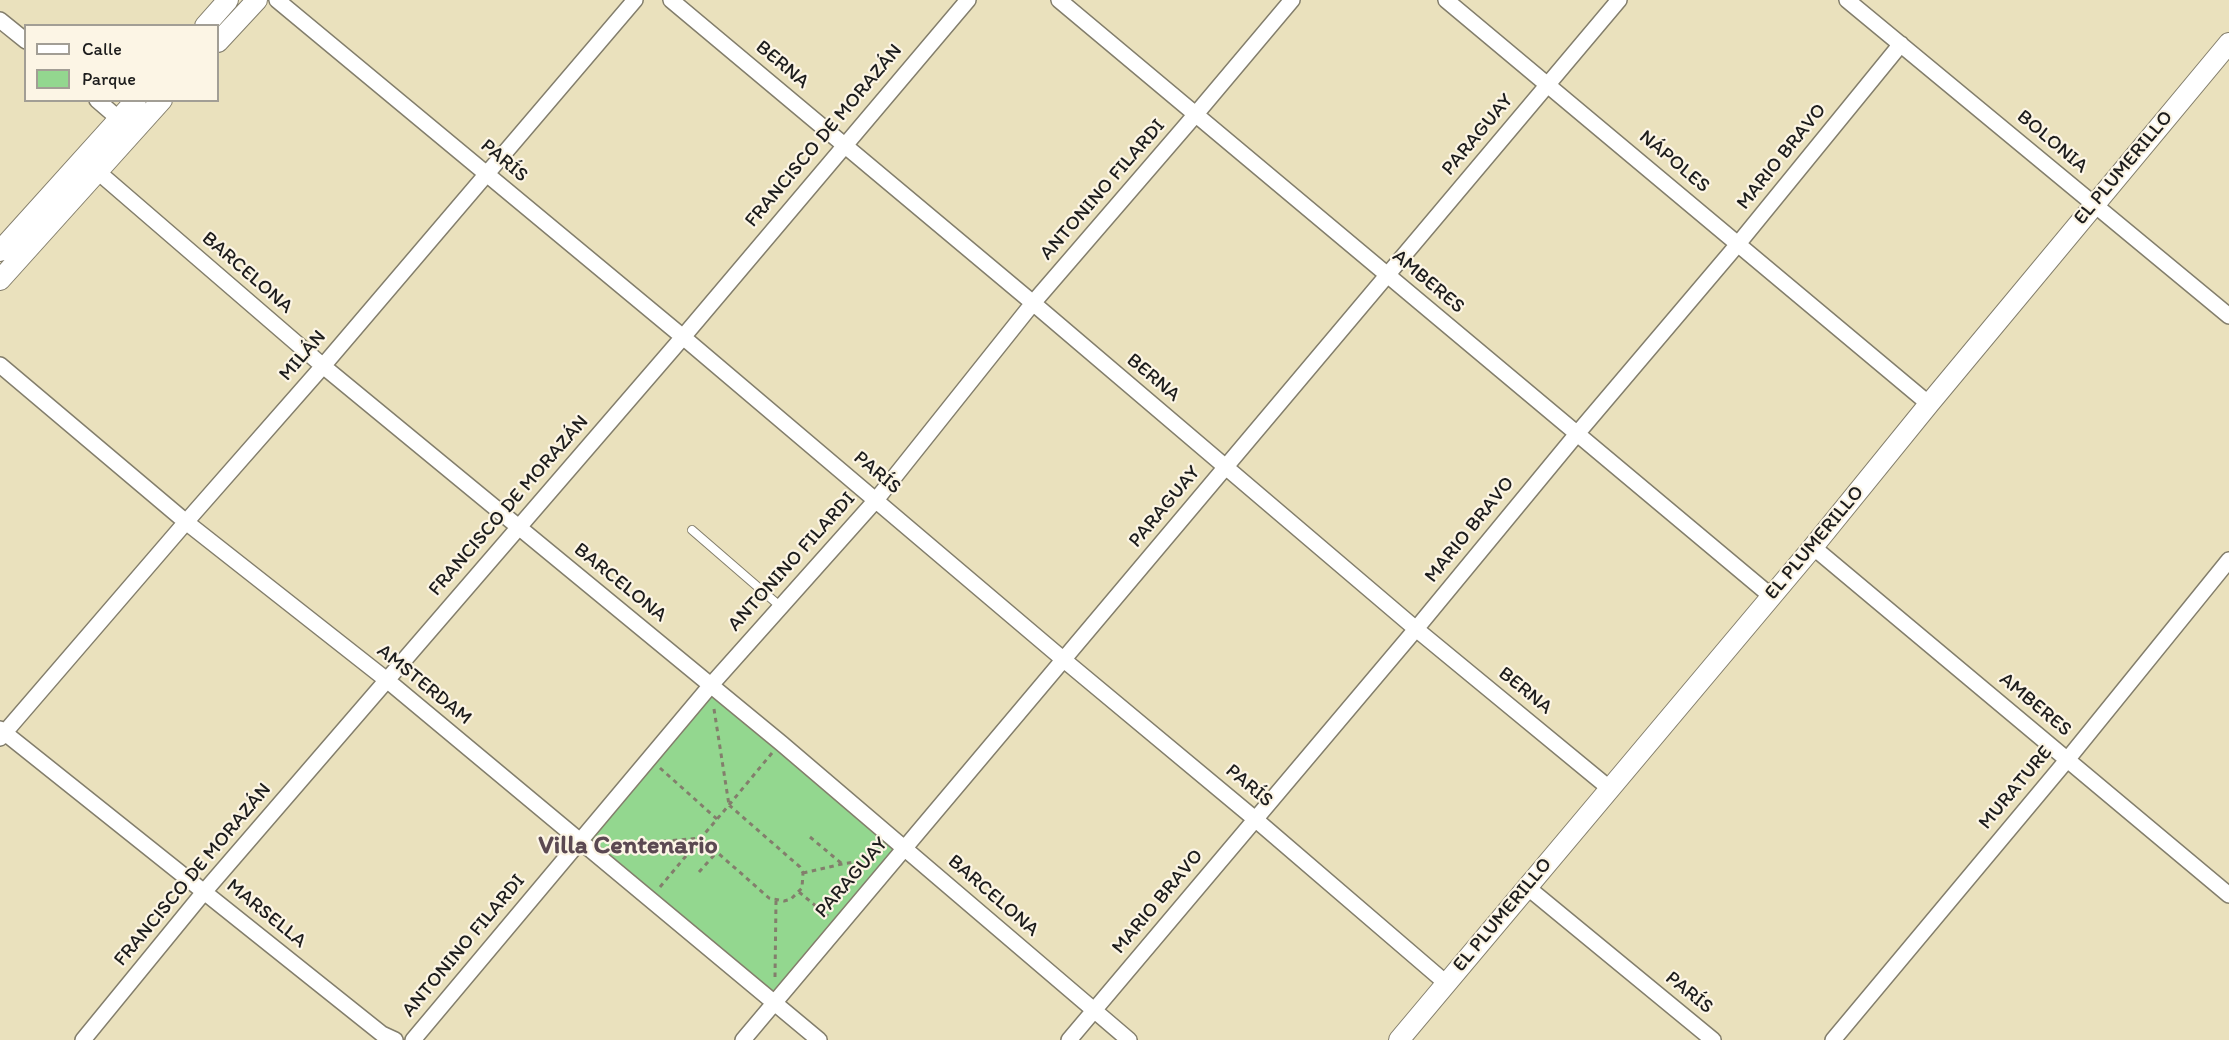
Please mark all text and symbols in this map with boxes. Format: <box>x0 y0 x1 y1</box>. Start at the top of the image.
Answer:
legend <box>24 24 219 102</box>
street label: BERNA <box>750 36 814 94</box>
text: Calle <box>82 38 122 60</box>
street label: FRANCISCO DE MORAZÁN <box>740 39 908 233</box>
text: Parque <box>82 68 136 90</box>
street label: PARAGUAY <box>1437 89 1519 181</box>
street label: MARIO BRAVO <box>1732 99 1832 215</box>
street label: BOLONIA <box>2011 105 2093 179</box>
street label: EL PLUMERILLO <box>2069 106 2179 230</box>
street label: ANTONINO FILARDI <box>1035 115 1171 265</box>
street label: NÁPOLES <box>1634 126 1714 198</box>
street label: PARÍS <box>475 134 533 188</box>
street label: BARCELONA <box>197 227 297 319</box>
street label: AMBERES <box>1387 245 1469 319</box>
street label: MILÁN <box>274 326 332 386</box>
street label: BERNA <box>1121 349 1185 407</box>
street label: FRANCISCO DE MORAZÁN <box>424 411 594 601</box>
street label: PARÍS <box>848 446 906 500</box>
street label: PARAGUAY <box>1124 461 1206 553</box>
street label: MARIO BRAVO <box>1420 472 1520 588</box>
street label: EL PLUMERILLO <box>1760 481 1870 605</box>
street label: ANTONINO FILARDI <box>723 487 861 637</box>
street label: BARCELONA <box>569 538 671 628</box>
street label: AMSTERDAM <box>372 639 476 731</box>
street label: BERNA <box>1493 662 1557 720</box>
street label: AMBERES <box>1994 668 2076 742</box>
street label: MURATURE <box>1974 741 2058 835</box>
street label: PARÍS <box>1220 759 1278 813</box>
street label: FRANCISCO DE MORAZÁN <box>109 778 277 972</box>
district label: Villa Centenario <box>538 830 718 862</box>
street label: PARAGUAY <box>810 833 894 923</box>
street label: MARIO BRAVO <box>1107 845 1209 959</box>
street label: BARCELONA <box>943 850 1043 942</box>
street label: EL PLUMERILLO <box>1448 853 1558 977</box>
street label: ANTONINO FILARDI <box>397 870 531 1022</box>
street label: MARSELLA <box>221 874 311 954</box>
street label: PARÍS <box>1660 966 1718 1020</box>

